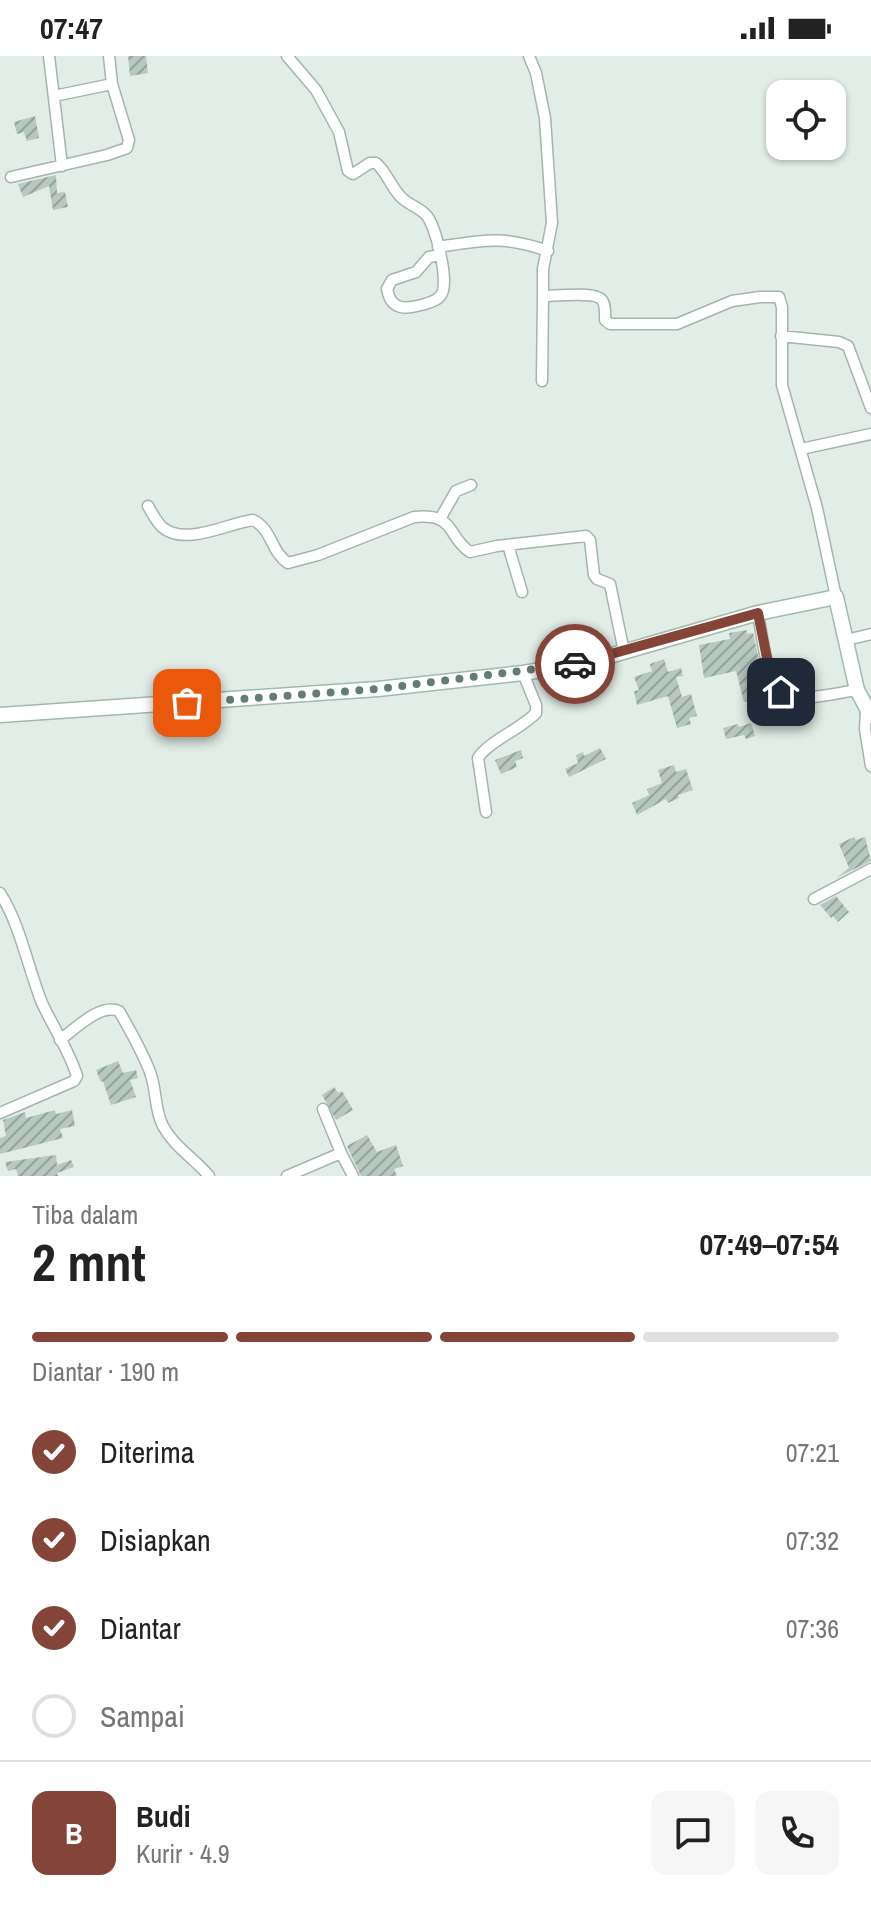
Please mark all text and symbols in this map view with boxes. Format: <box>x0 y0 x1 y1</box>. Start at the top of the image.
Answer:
text: 07:47 <box>40 8 103 48</box>
map controls <box>766 80 846 160</box>
button: locate <box>766 80 846 160</box>
courier <box>535 624 615 704</box>
icon: car <box>553 642 597 686</box>
pin <box>747 658 815 726</box>
pin <box>153 669 221 737</box>
icon: home <box>759 670 803 714</box>
icon: bag <box>165 681 209 725</box>
text: Tiba dalam <box>32 1197 138 1232</box>
text: 07:49–07:54 <box>700 1224 839 1264</box>
text: 2 mnt <box>32 1227 146 1297</box>
text: Diantar · 190 m <box>32 1354 179 1389</box>
icon: check <box>32 1430 76 1474</box>
text: Diterima <box>100 1432 194 1472</box>
text: 07:21 <box>786 1435 839 1470</box>
icon: check <box>32 1518 76 1562</box>
text: Disiapkan <box>100 1520 211 1560</box>
text: 07:32 <box>786 1523 839 1558</box>
icon: check <box>32 1606 76 1650</box>
text: Diantar <box>100 1608 181 1648</box>
text: 07:36 <box>786 1611 839 1646</box>
text: Sampai <box>100 1696 185 1736</box>
button: chat <box>651 1791 735 1875</box>
button: phone <box>755 1791 839 1875</box>
text: Budi <box>136 1796 191 1836</box>
text: B <box>65 1813 83 1853</box>
text: Kurir · 4.9 <box>136 1836 230 1871</box>

